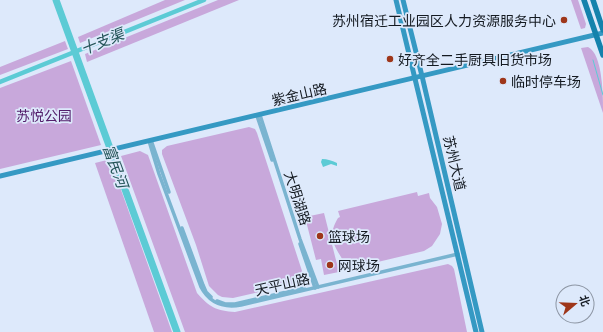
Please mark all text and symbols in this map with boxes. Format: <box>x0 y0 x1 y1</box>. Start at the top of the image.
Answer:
place label: 苏州宿迁工业园区人力资源服务中心 <box>332 12 556 29</box>
marker: 苏州宿迁工业园区人力资源服务中心 <box>559 15 569 25</box>
water label: 十支渠 <box>78 23 128 58</box>
place label: 好齐全二手厨具旧货市场 <box>398 51 552 68</box>
marker: 好齐全二手厨具旧货市场 <box>385 54 395 64</box>
place label: 临时停车场 <box>511 73 581 90</box>
marker: 临时停车场 <box>498 76 508 86</box>
street label: 紫金山路 <box>270 79 328 109</box>
park label: 苏悦公园 <box>16 107 72 124</box>
street label: 苏州大道 <box>440 134 470 192</box>
water label: 富民河 <box>100 142 133 193</box>
street label: 大明湖路 <box>281 169 315 227</box>
place label: 篮球场 <box>328 228 370 245</box>
marker: 篮球场 <box>315 231 325 241</box>
place label: 网球场 <box>338 257 380 274</box>
marker: 网球场 <box>325 260 335 270</box>
street label: 天平山路 <box>253 269 311 299</box>
north arrow <box>555 284 595 324</box>
text: 北 <box>577 293 593 308</box>

